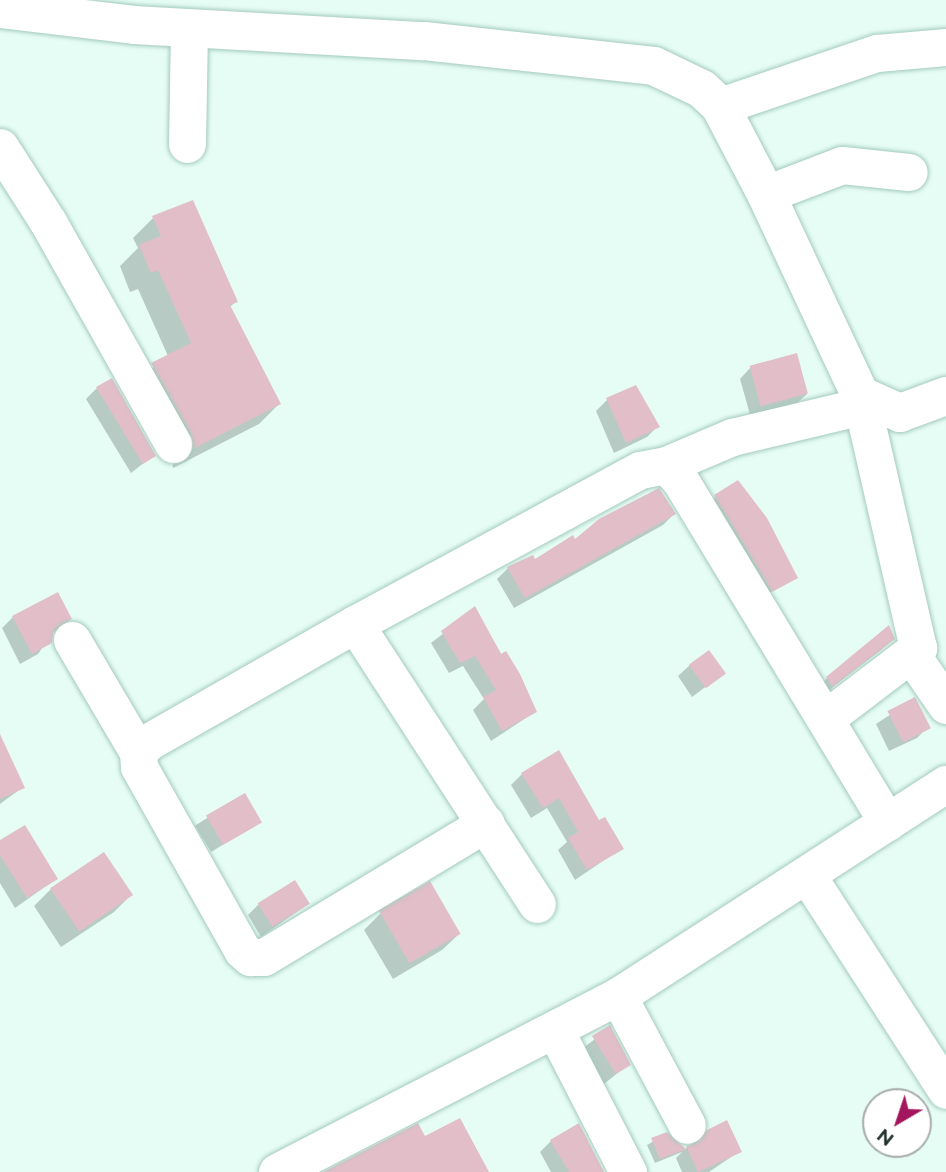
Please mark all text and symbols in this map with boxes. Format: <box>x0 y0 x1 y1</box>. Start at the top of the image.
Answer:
north arrow <box>862 1088 932 1158</box>
text: N <box>872 1125 898 1151</box>

